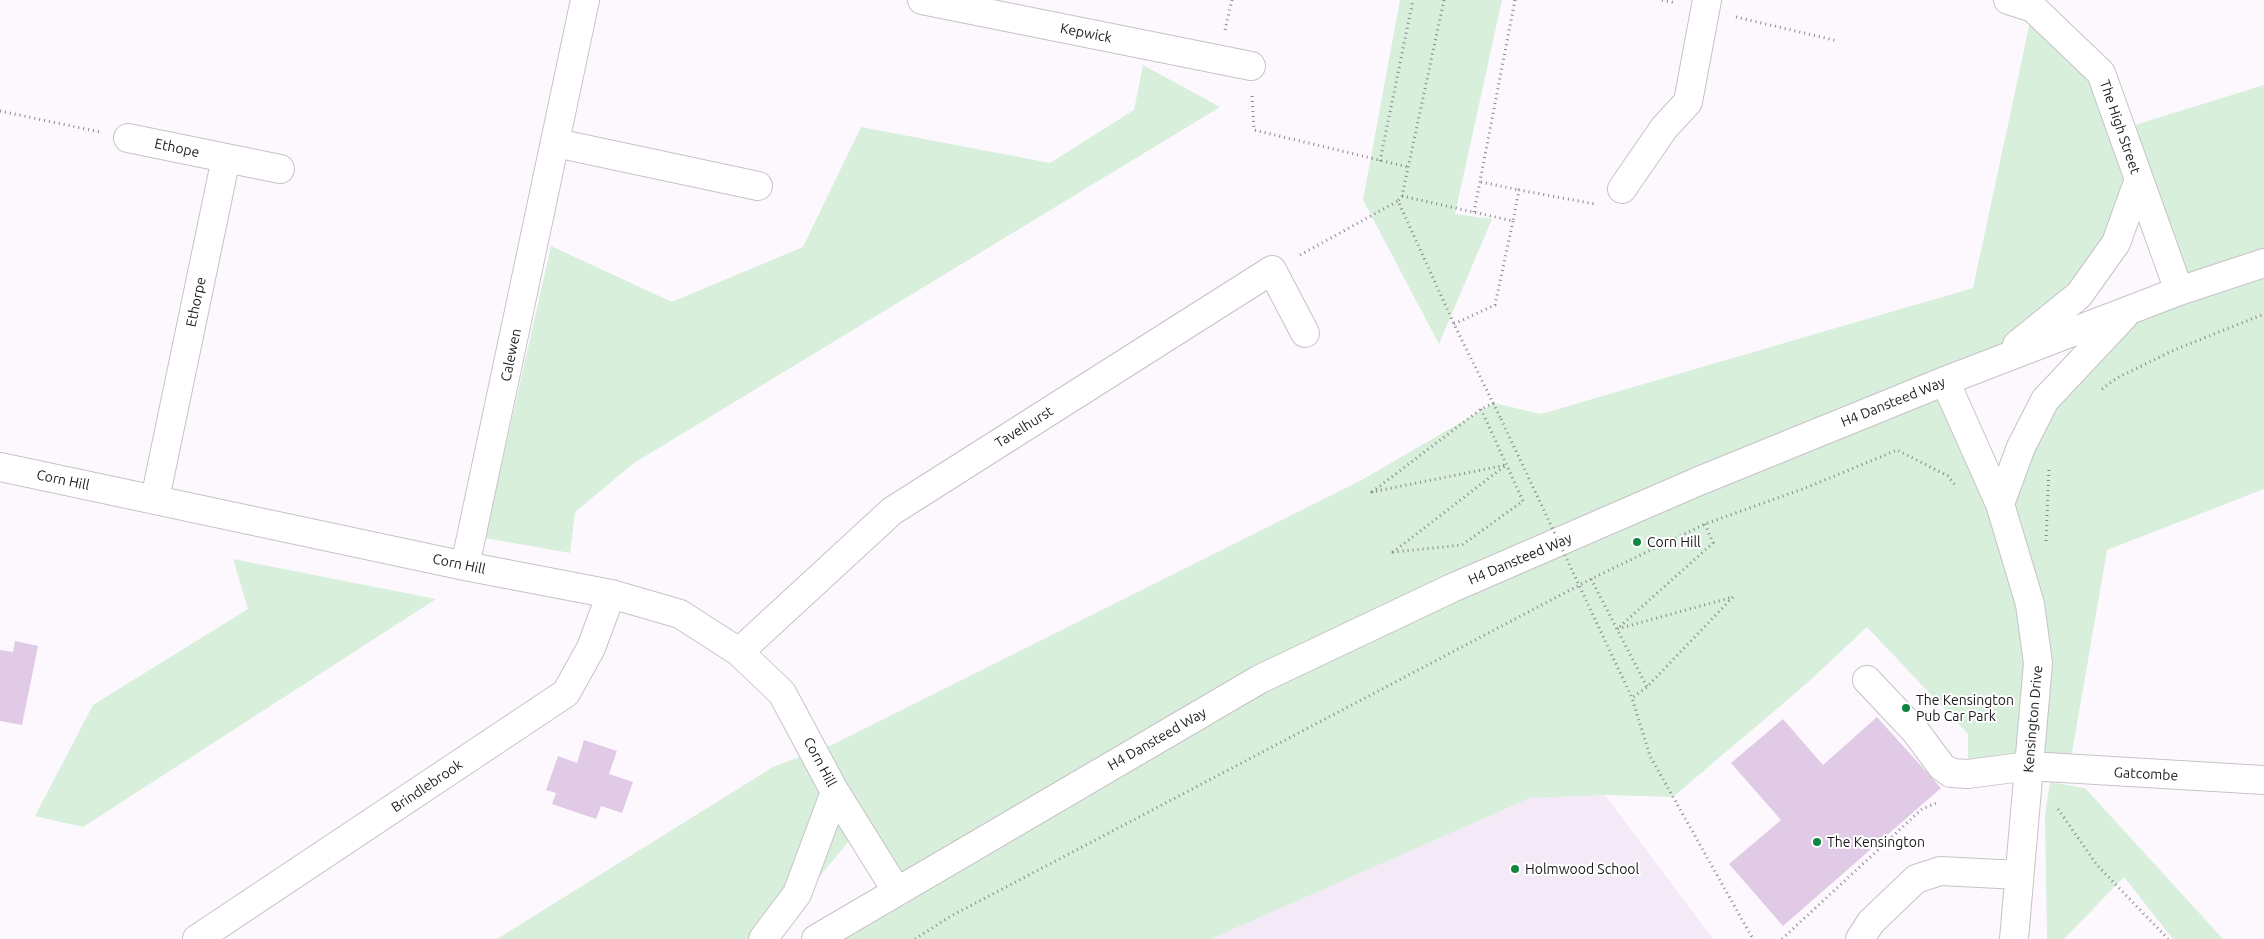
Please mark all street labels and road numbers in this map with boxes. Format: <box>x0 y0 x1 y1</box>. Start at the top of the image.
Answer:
street label: Kepwick <box>1059 20 1113 46</box>
street label: The High Street <box>2096 78 2144 176</box>
street label: Ethope <box>153 135 201 161</box>
street label: Ethorpe <box>183 275 209 329</box>
street label: Calewen <box>497 327 525 383</box>
street label: H4 Dansteed Way <box>1838 373 1948 431</box>
street label: Tavelhurst <box>992 403 1056 451</box>
street label: Corn Hill <box>35 466 91 494</box>
street label: H4 Dansteed Way <box>1466 530 1574 588</box>
street label: Corn Hill <box>431 550 487 578</box>
street label: Kensington Drive <box>2020 665 2046 773</box>
street label: H4 Dansteed Way <box>1105 704 1209 774</box>
street label: Corn Hill <box>800 734 840 790</box>
street label: Brindlebrook <box>388 756 466 816</box>
street label: Gatcombe <box>2113 764 2179 784</box>

